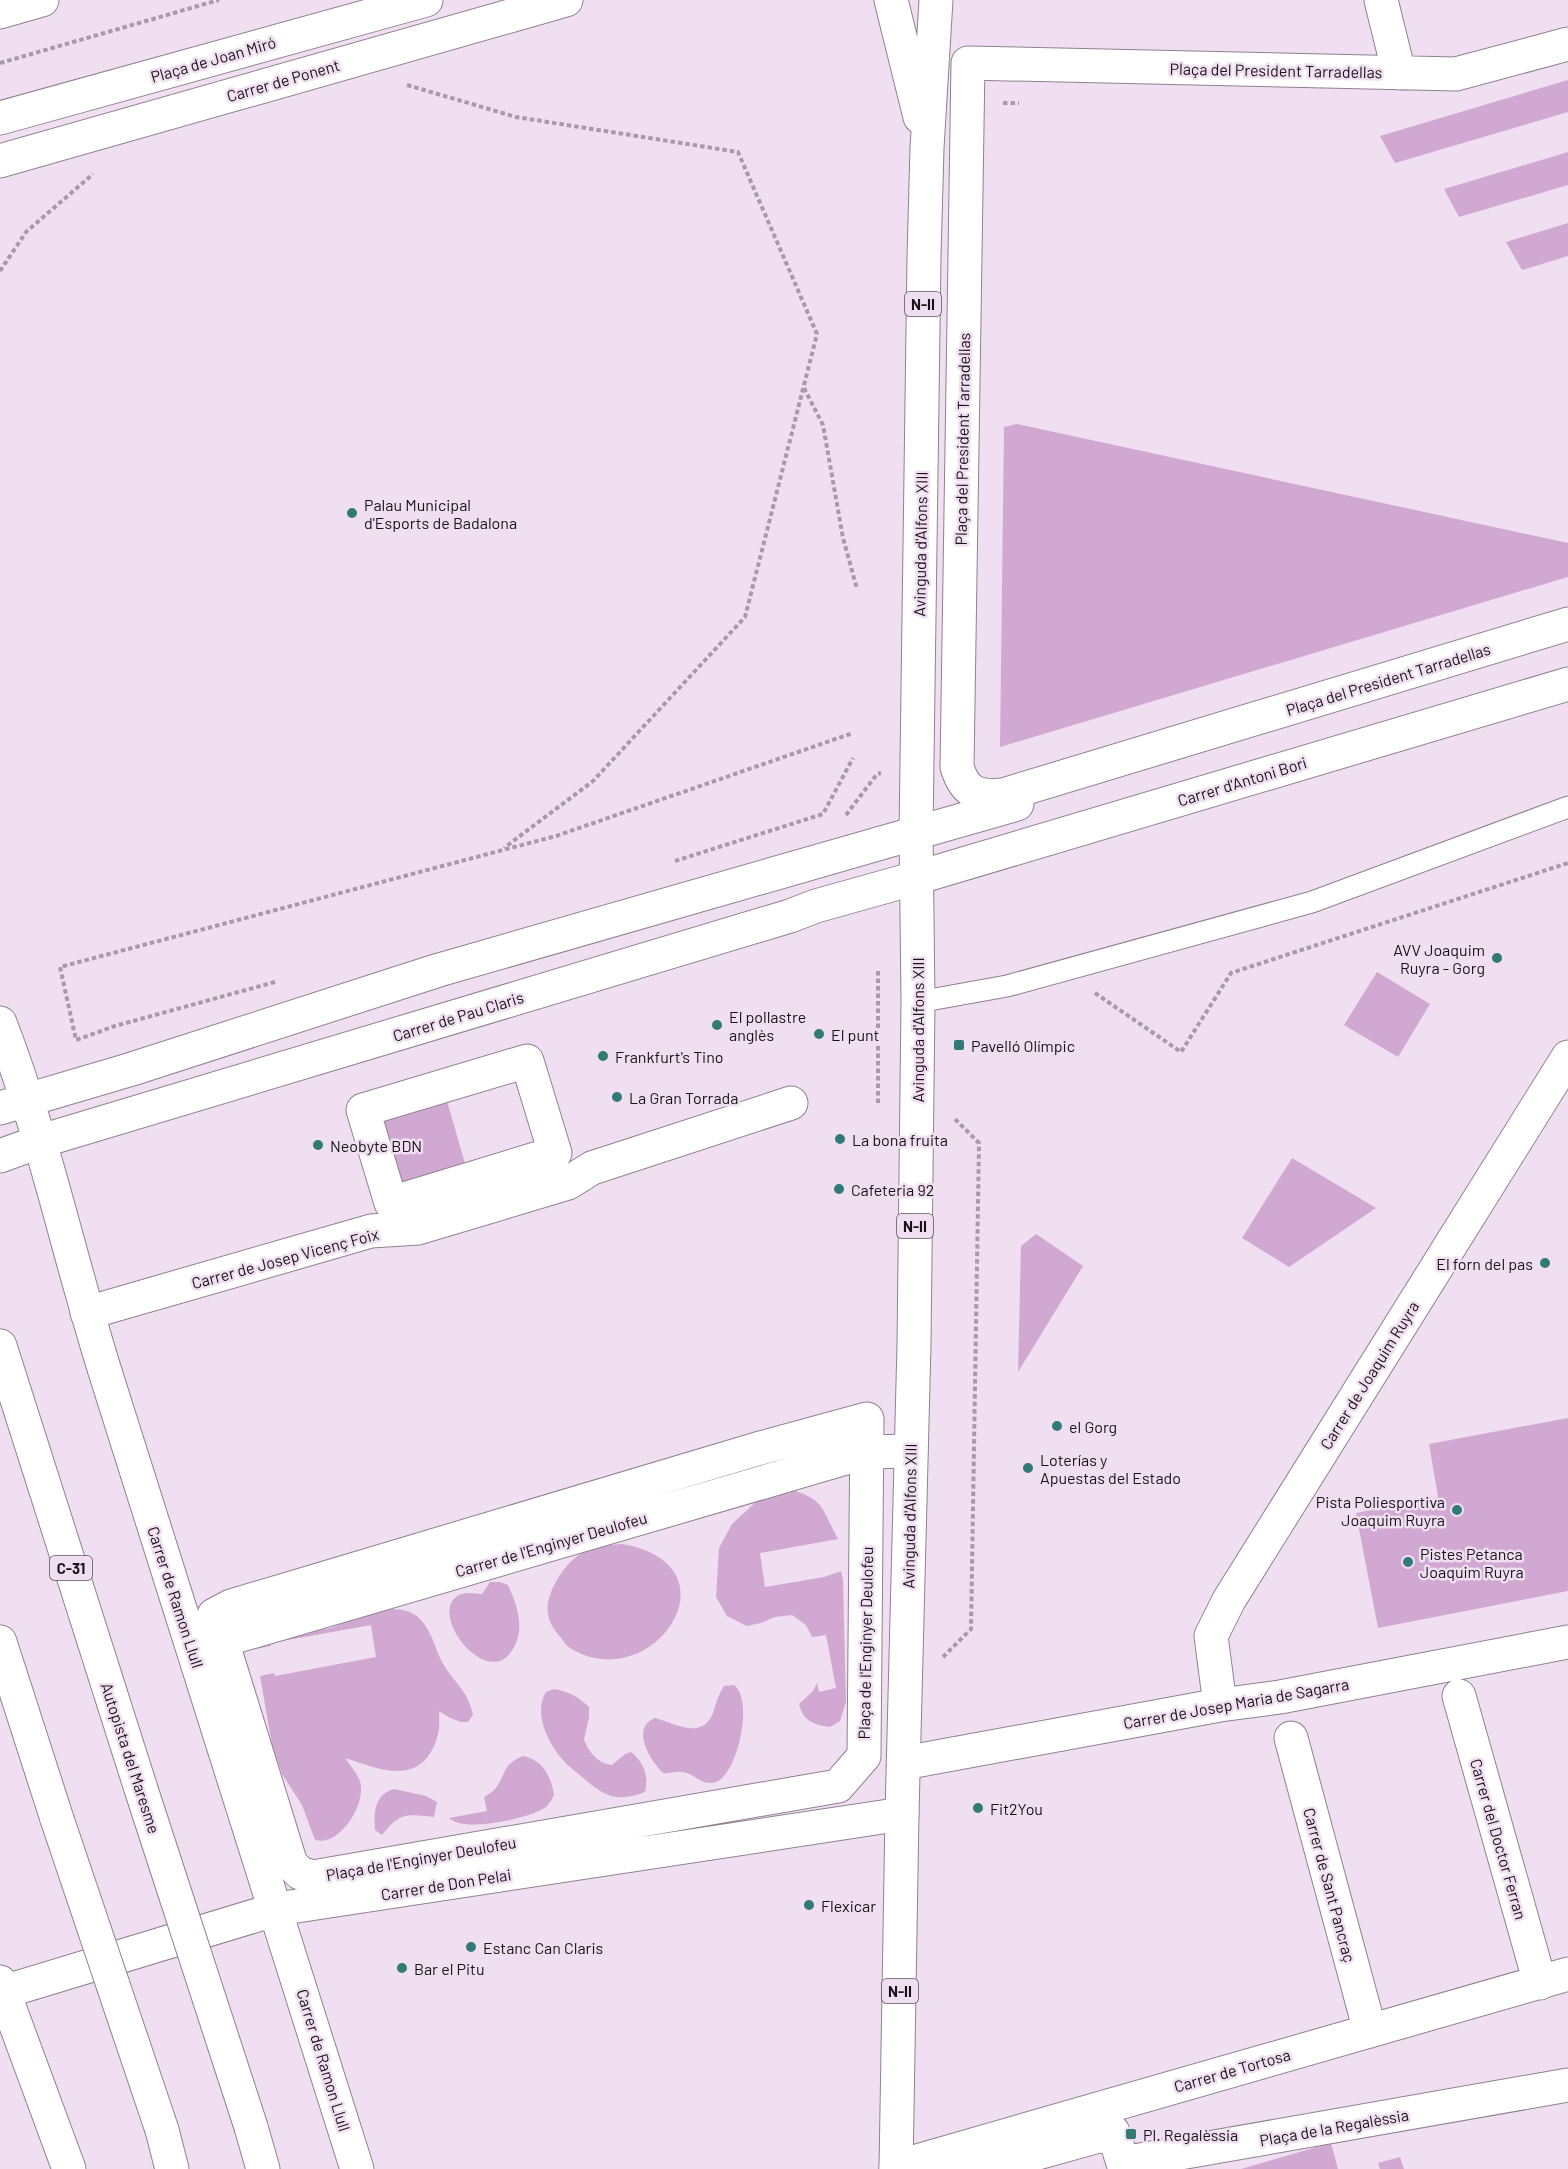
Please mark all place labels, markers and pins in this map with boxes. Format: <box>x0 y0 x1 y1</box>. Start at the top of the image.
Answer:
place label: Palau Municipal d'Esports de Badalona <box>364 495 517 532</box>
marker: Palau Municipal d'Esports de Badalona <box>345 506 359 520</box>
place label: AVV Joaquim Ruyra - Gorg <box>1393 940 1485 977</box>
marker: AVV Joaquim Ruyra - Gorg <box>1490 951 1504 965</box>
place label: El pollastre anglès <box>729 1007 806 1044</box>
marker: El pollastre anglès <box>710 1018 724 1032</box>
place label: El punt <box>831 1025 879 1044</box>
marker: El punt <box>812 1027 826 1041</box>
place label: Pavelló Olímpic <box>971 1036 1075 1055</box>
marker: Pavelló Olímpic <box>952 1038 966 1052</box>
place label: Frankfurt's Tino <box>615 1047 723 1066</box>
marker: Frankfurt's Tino <box>596 1049 610 1063</box>
place label: La Gran Torrada <box>629 1088 738 1107</box>
marker: La Gran Torrada <box>610 1090 624 1104</box>
place label: La bona fruita <box>852 1130 948 1149</box>
marker: La bona fruita <box>833 1132 847 1146</box>
place label: Neobyte BDN <box>330 1136 422 1155</box>
marker: Neobyte BDN <box>311 1138 325 1152</box>
place label: Cafeteria 92 <box>851 1180 934 1199</box>
marker: Cafeteria 92 <box>832 1182 846 1196</box>
place label: El forn del pas <box>1436 1254 1533 1273</box>
marker: El forn del pas <box>1538 1256 1552 1270</box>
place label: el Gorg <box>1069 1417 1117 1436</box>
marker: el Gorg <box>1050 1419 1064 1433</box>
place label: Loterías y Apuestas del Estado <box>1040 1450 1181 1487</box>
marker: Loterías y Apuestas del Estado <box>1021 1461 1035 1475</box>
place label: Pista Poliesportiva Joaquim Ruyra <box>1316 1492 1445 1529</box>
marker: Pista Poliesportiva Joaquim Ruyra <box>1450 1503 1464 1517</box>
place label: Pistes Petanca Joaquim Ruyra <box>1420 1544 1524 1581</box>
marker: Pistes Petanca Joaquim Ruyra <box>1401 1555 1415 1569</box>
place label: Fit2You <box>990 1799 1043 1818</box>
marker: Fit2You <box>971 1801 985 1815</box>
place label: Flexicar <box>821 1896 876 1915</box>
marker: Flexicar <box>802 1898 816 1912</box>
place label: Estanc Can Claris <box>483 1938 603 1957</box>
marker: Estanc Can Claris <box>464 1940 478 1954</box>
place label: Bar el Pitu <box>414 1959 485 1978</box>
marker: Bar el Pitu <box>395 1961 409 1975</box>
place label: Pl. Regalèssia <box>1143 2125 1238 2144</box>
marker: Pl. Regalèssia <box>1124 2127 1138 2141</box>

